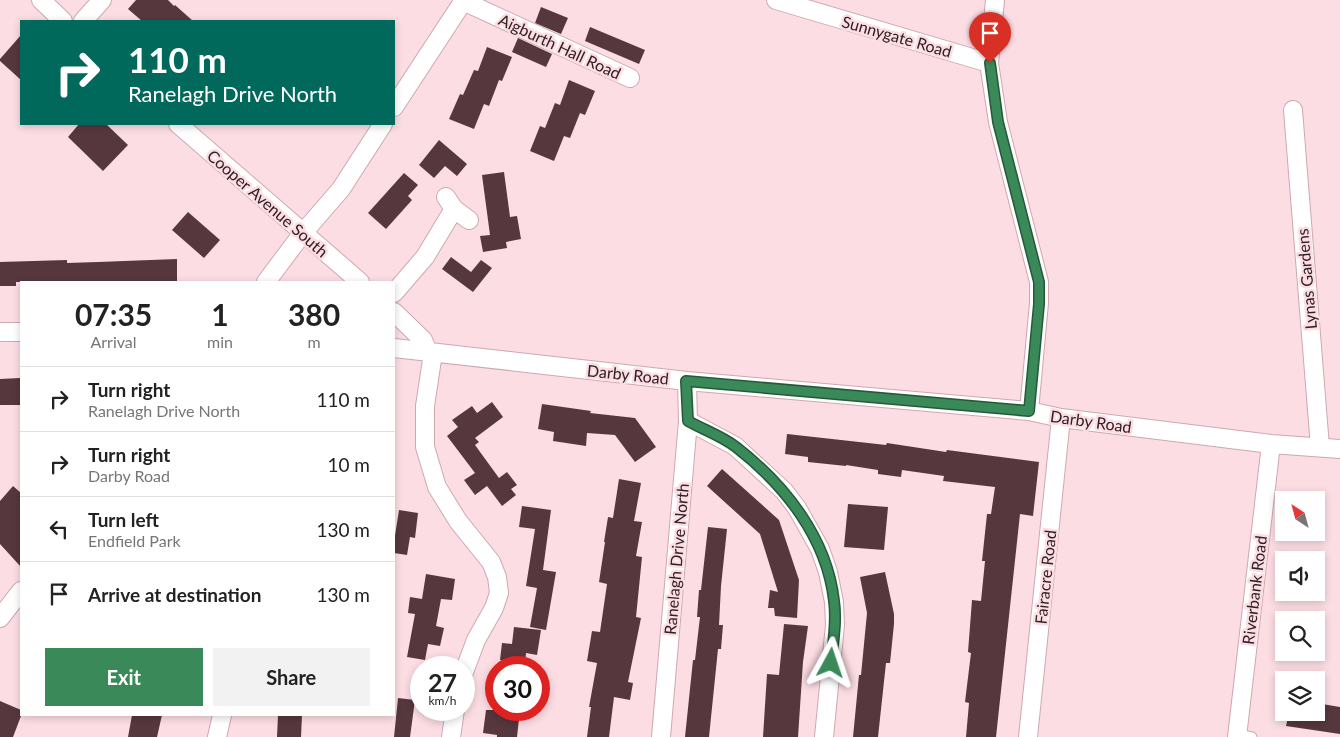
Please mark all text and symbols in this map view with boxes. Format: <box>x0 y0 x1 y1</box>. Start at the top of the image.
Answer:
street label: Aigburth Hall Road <box>496 9 624 83</box>
street label: Sunnygate Road <box>840 11 954 61</box>
pin <box>969 12 1011 63</box>
icon: arrive <box>976 19 1004 47</box>
text: 110 m <box>128 38 227 80</box>
icon: right <box>45 40 110 105</box>
text: Ranelagh Drive North <box>128 80 337 107</box>
street label: Cooper Avenue South <box>204 145 332 261</box>
street label: Lynas Gardens <box>1292 228 1320 330</box>
text: 07:35 <box>75 296 152 332</box>
text: 1 <box>211 296 229 332</box>
text: 380 <box>288 296 340 332</box>
text: Arrival <box>90 332 137 351</box>
text: min <box>207 332 233 351</box>
text: m <box>307 332 321 351</box>
street label: Darby Road <box>586 360 670 388</box>
text: Turn right <box>88 378 170 401</box>
icon: right <box>45 385 73 413</box>
text: 110 m <box>316 388 370 411</box>
text: Ranelagh Drive North <box>88 401 240 420</box>
street label: Darby Road <box>1049 406 1133 436</box>
text: Turn right <box>88 443 170 466</box>
icon: right <box>45 450 73 478</box>
text: 10 m <box>327 453 370 476</box>
text: Darby Road <box>88 466 170 485</box>
street label: Ranelagh Drive North <box>660 482 692 636</box>
north arrow <box>1275 491 1325 541</box>
map controls <box>1275 491 1325 721</box>
text: Turn left <box>88 508 159 531</box>
icon: left <box>45 515 73 543</box>
text: 130 m <box>316 518 370 541</box>
street label: Fairacre Road <box>1031 529 1059 625</box>
text: Endfield Park <box>88 531 181 550</box>
street label: Riverbank Road <box>1238 534 1270 646</box>
button: sound <box>1275 551 1325 601</box>
icon: arrive <box>45 580 73 608</box>
text: Arrive at destination <box>88 583 261 606</box>
text: 130 m <box>316 583 370 606</box>
button: search <box>1275 611 1325 661</box>
position arrow <box>804 636 856 688</box>
button: Exit <box>45 648 203 706</box>
button: Share <box>213 648 370 706</box>
speed limit sign: 30 <box>485 656 550 721</box>
text: 27 <box>428 667 457 697</box>
button: layers <box>1275 671 1325 721</box>
text: km/h <box>428 693 457 708</box>

